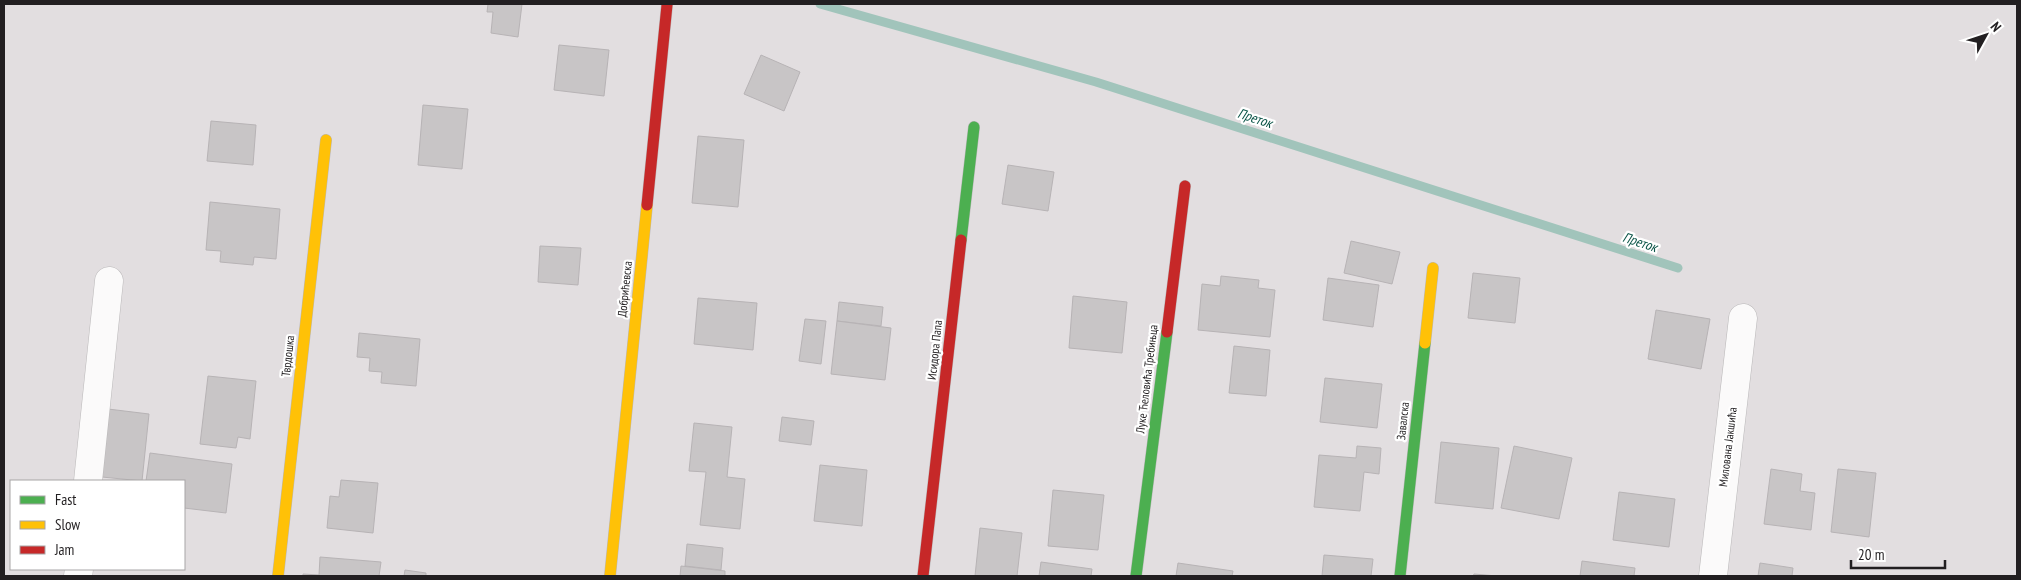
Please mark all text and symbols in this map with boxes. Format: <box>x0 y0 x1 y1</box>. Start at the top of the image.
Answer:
north arrow <box>1961 10 2011 60</box>
text: N <box>1987 18 2005 35</box>
water label: Преток <box>1236 104 1276 132</box>
water label: Преток <box>1621 228 1661 256</box>
street label: Добрићевска <box>614 260 635 318</box>
street label: Исидора Папа <box>924 319 945 381</box>
street label: Луке Ћеловића Требињца <box>1132 324 1161 435</box>
street label: Тврдошка <box>278 334 297 377</box>
street label: Завалска <box>1393 401 1412 441</box>
street label: Милована Јакшића <box>1715 406 1740 488</box>
legend <box>10 480 185 570</box>
text: Fast <box>55 490 76 509</box>
text: Slow <box>55 515 80 534</box>
scale bar <box>1851 538 1945 570</box>
text: Jam <box>54 540 74 559</box>
text: 20 m <box>1858 545 1884 564</box>

